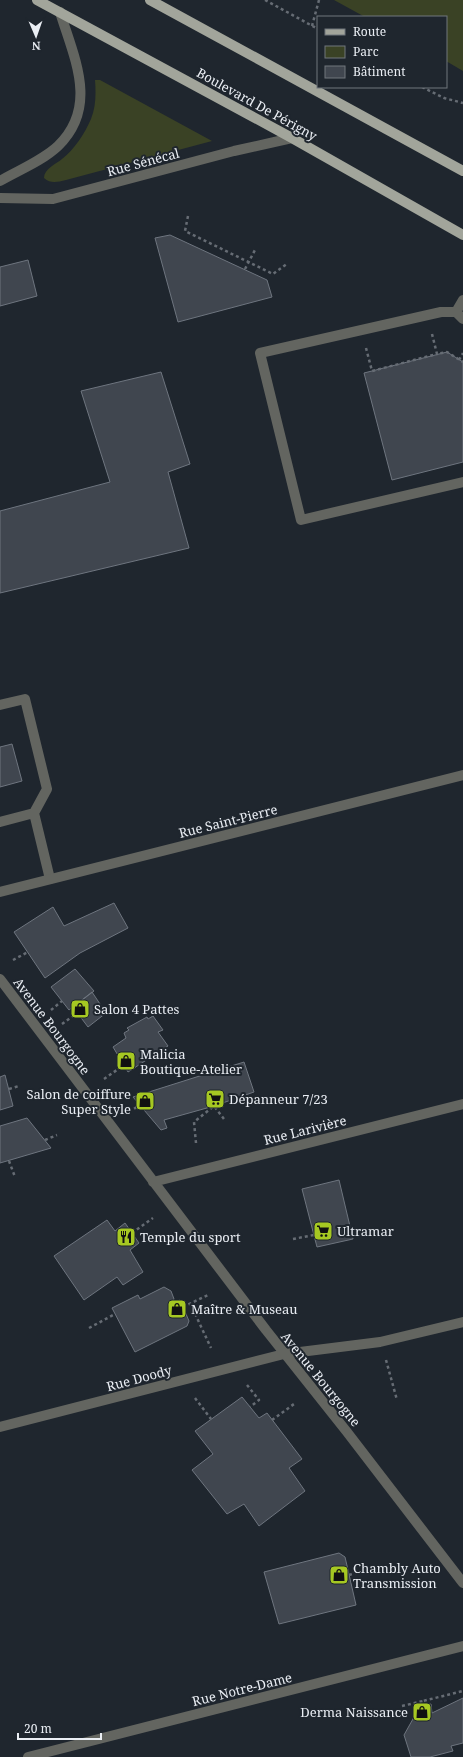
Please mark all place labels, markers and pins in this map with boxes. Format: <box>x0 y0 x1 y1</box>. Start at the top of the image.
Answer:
shop icon: Salon 4 Pattes <box>69 998 91 1020</box>
place label: Salon 4 Pattes <box>94 1000 180 1018</box>
place label: Malicia Boutique-Atelier <box>140 1045 242 1078</box>
shop icon: Malicia Boutique-Atelier <box>115 1050 137 1072</box>
place label: Salon de coiffure Super Style <box>26 1085 131 1118</box>
supermarket icon: Dépanneur 7/23 <box>204 1088 226 1110</box>
shop icon: Salon de coiffure Super Style <box>134 1090 156 1112</box>
place label: Dépanneur 7/23 <box>229 1090 328 1108</box>
supermarket icon: Ultramar <box>312 1220 334 1242</box>
place label: Ultramar <box>337 1222 394 1240</box>
restaurant icon: Temple du sport <box>115 1226 137 1248</box>
place label: Temple du sport <box>140 1228 241 1246</box>
shop icon: Maître & Museau <box>166 1298 188 1320</box>
place label: Maître & Museau <box>191 1300 298 1318</box>
place label: Chambly Auto Transmission <box>353 1559 441 1592</box>
shop icon: Chambly Auto Transmission <box>328 1564 350 1586</box>
shop icon: Derma Naissance <box>411 1701 433 1723</box>
place label: Derma Naissance <box>300 1703 408 1721</box>

